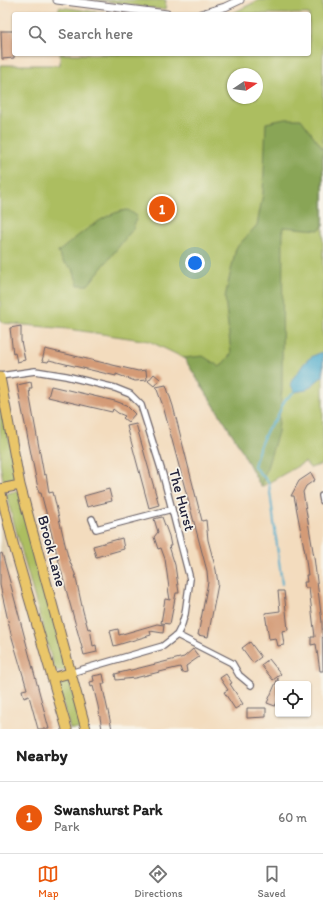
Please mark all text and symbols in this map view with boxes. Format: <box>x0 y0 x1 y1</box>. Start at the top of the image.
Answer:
search box <box>12 12 311 56</box>
icon: search <box>26 23 48 45</box>
text: Search here <box>58 25 133 43</box>
north arrow <box>227 68 263 104</box>
pin: 1 <box>149 194 175 224</box>
your location <box>185 253 205 273</box>
street label: The Hurst <box>165 467 199 533</box>
street label: Brook Lane <box>34 513 70 589</box>
map controls <box>275 681 311 717</box>
button: locate <box>275 681 311 717</box>
text: Nearby <box>16 745 68 765</box>
text: Swanshurst Park <box>54 801 163 819</box>
text: 1 <box>26 810 32 825</box>
text: 60 m <box>278 810 307 825</box>
text: Park <box>54 819 80 834</box>
tab: Map <box>37 863 59 900</box>
tab: Directions <box>134 863 183 900</box>
tab: Saved <box>257 863 286 900</box>

